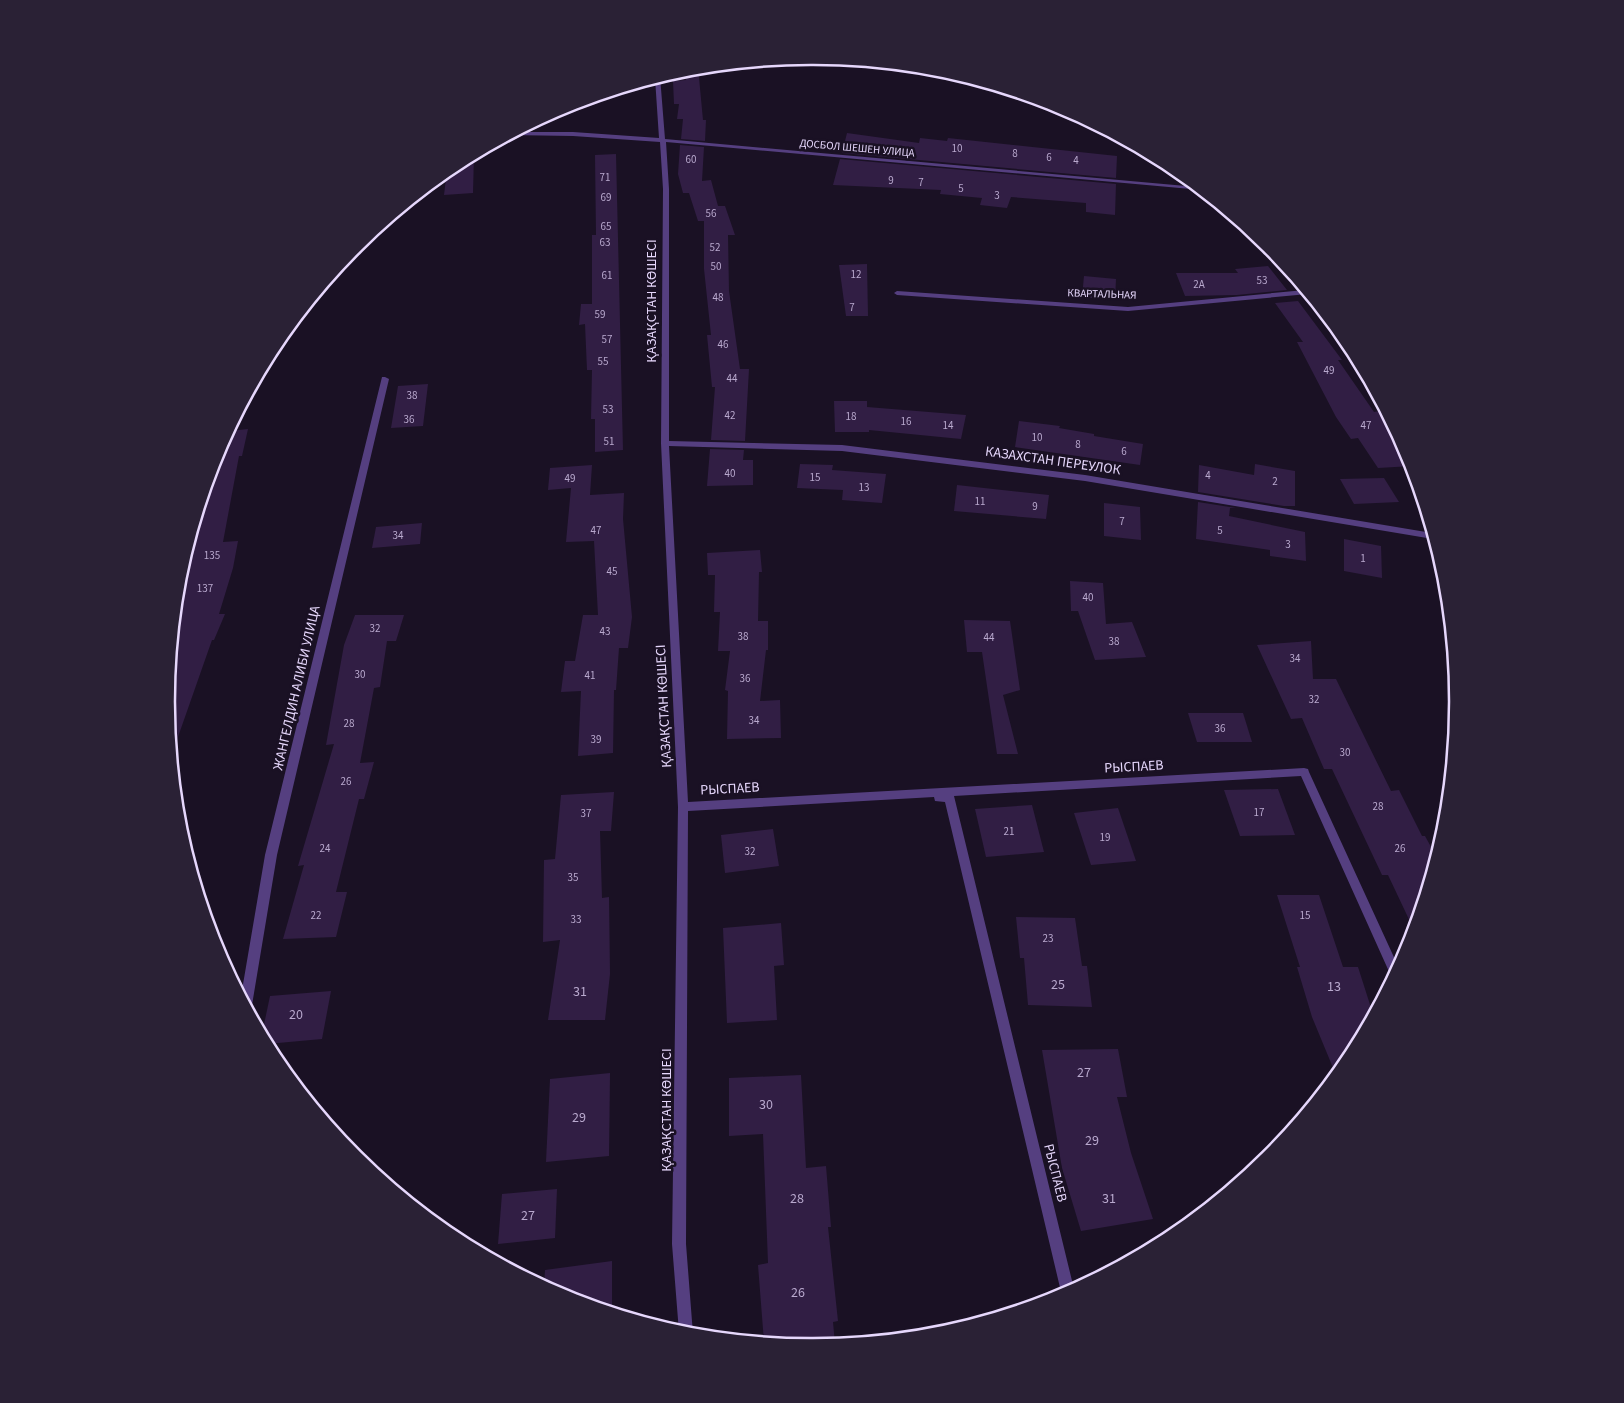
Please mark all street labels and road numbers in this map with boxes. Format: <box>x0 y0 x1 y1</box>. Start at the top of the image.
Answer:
street label: ДОСБОЛ ШЕШЕН УЛИЦА <box>799 135 915 161</box>
street label: ҚАЗАҚСТАН КӨШЕСІ <box>642 239 662 363</box>
street label: КВАРТАЛЬНАЯ <box>1067 285 1137 303</box>
street label: КАЗАХСТАН ПЕРЕУЛОК <box>984 442 1123 481</box>
street label: ЖАНГЕЛДИН АЛИБИ УЛИЦА <box>268 603 326 772</box>
street label: ҚАЗАҚСТАН КӨШЕСІ <box>651 644 677 768</box>
street label: РЫСПАЕВ <box>1104 755 1164 779</box>
street label: РЫСПАЕВ <box>700 777 760 801</box>
street label: ҚАЗАҚСТАН КӨШЕСІ <box>657 1048 677 1172</box>
street label: РЫСПАЕВ <box>1038 1142 1072 1204</box>

